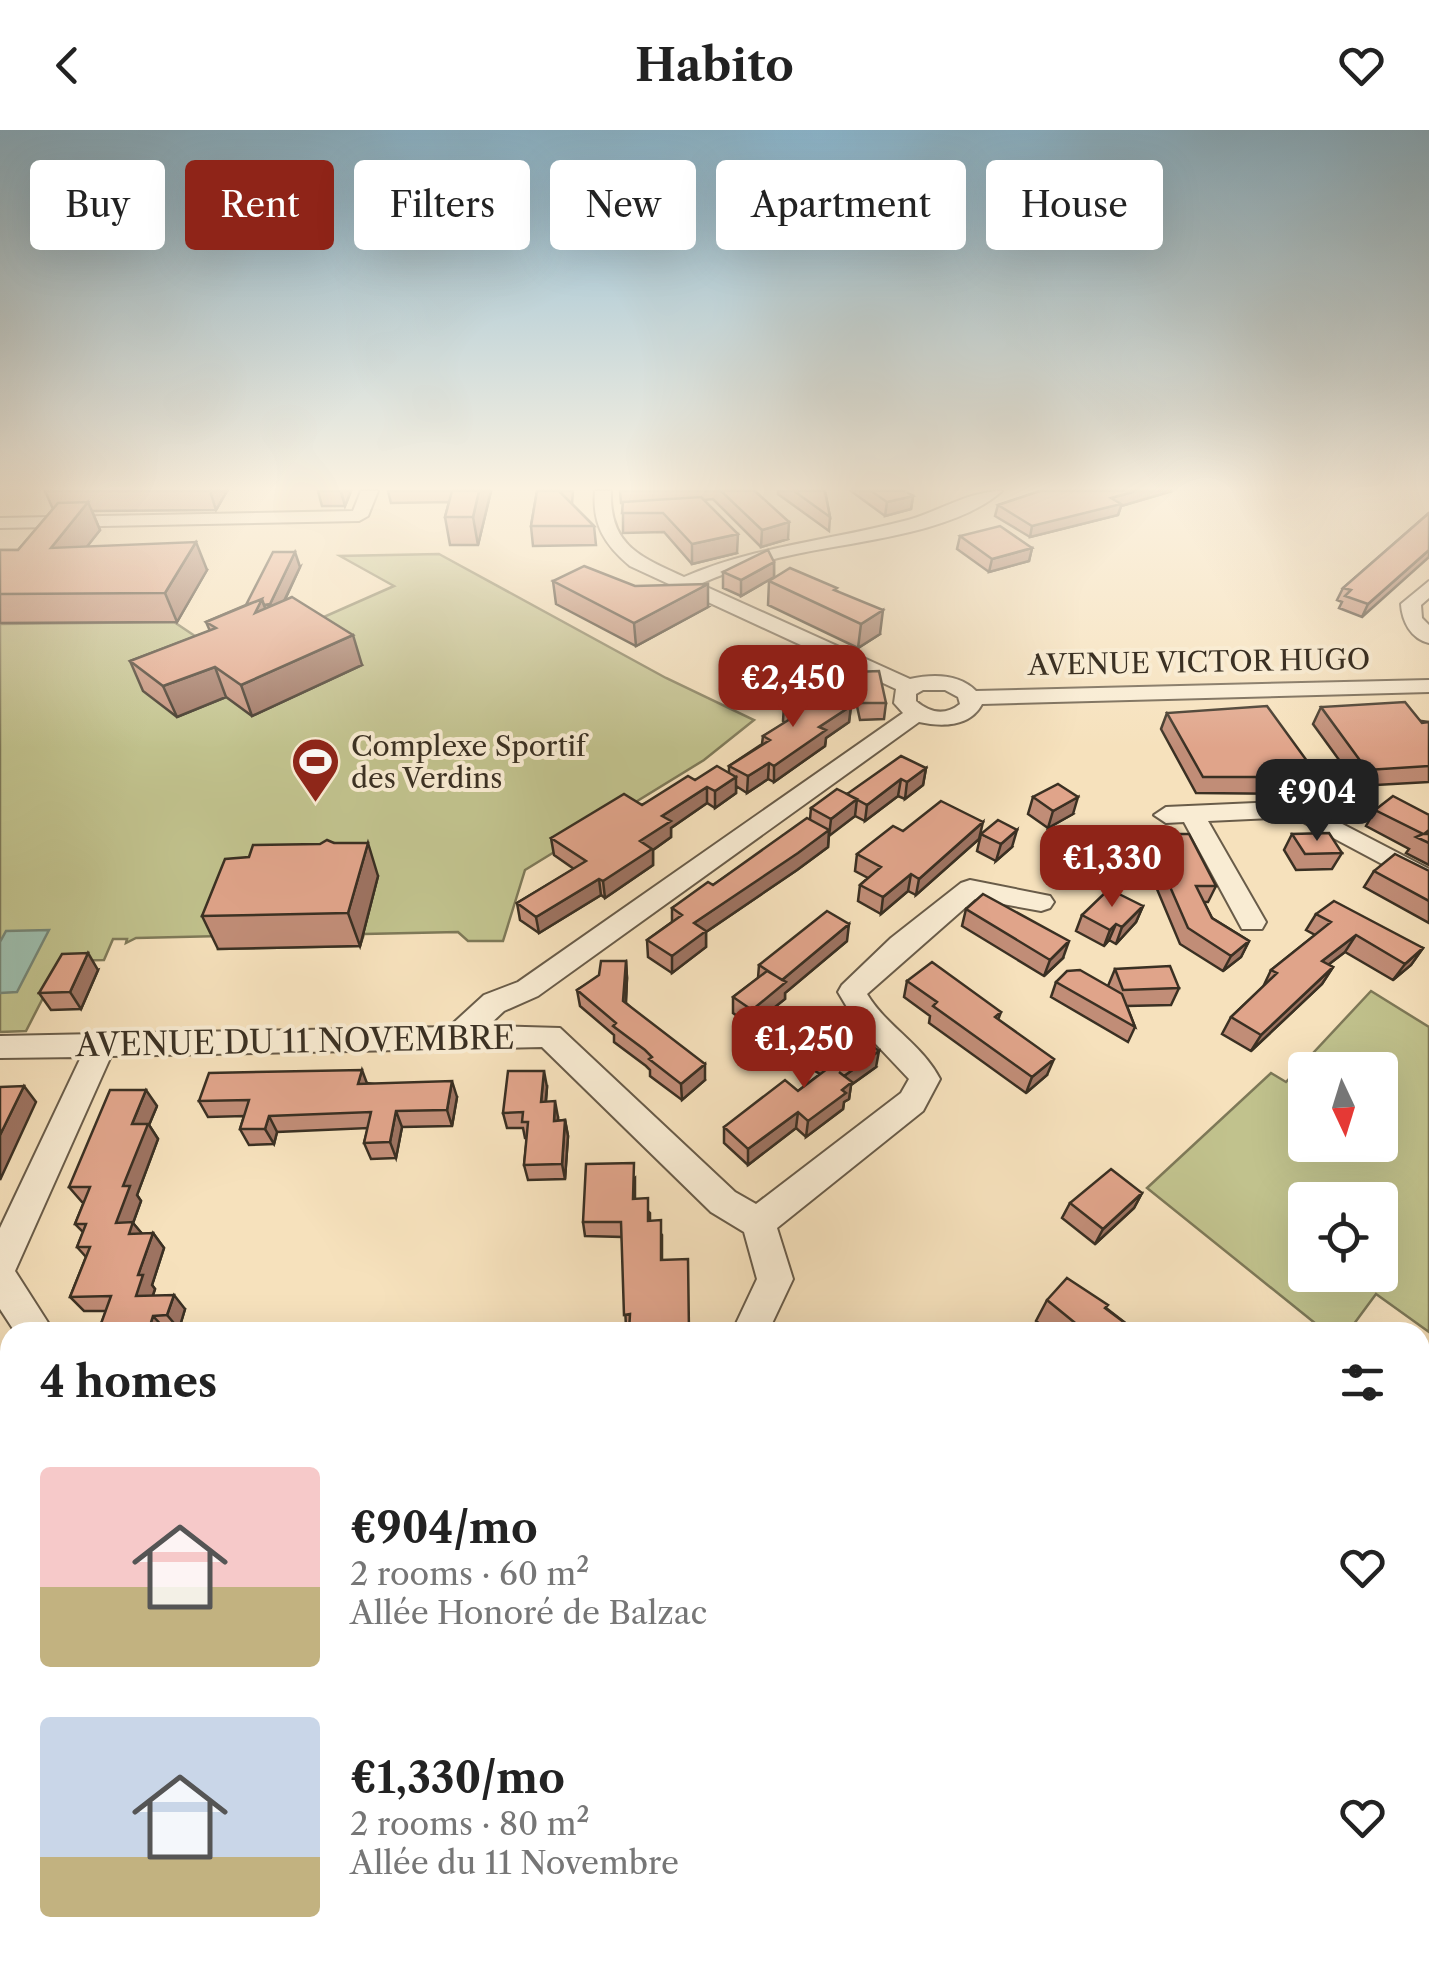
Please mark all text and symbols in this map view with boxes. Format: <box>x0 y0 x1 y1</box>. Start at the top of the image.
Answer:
text: Habito <box>635 37 794 93</box>
icon: back <box>40 38 95 93</box>
icon: heart <box>1334 38 1389 93</box>
chip: Buy <box>30 160 165 250</box>
chip: Rent <box>185 160 334 250</box>
chip: Filters <box>354 160 530 250</box>
chip: New <box>550 160 696 250</box>
chip: Apartment <box>716 160 966 250</box>
chip: House <box>986 160 1163 250</box>
street label: AVENUE VICTOR HUGO <box>1027 642 1370 682</box>
pin: €2,450 <box>712 645 874 730</box>
text: €2,450 <box>740 658 846 697</box>
place label: Complexe Sportif des Verdins <box>351 729 589 795</box>
sports icon: Complexe Sportif des Verdins <box>290 736 342 804</box>
pin: €904 <box>1258 759 1376 844</box>
text: €904 <box>1278 772 1356 811</box>
pin: €1,330 <box>1031 825 1193 910</box>
text: €1,330 <box>1062 838 1162 877</box>
pin: €1,250 <box>723 1006 885 1091</box>
street label: AVENUE DU 11 NOVEMBRE <box>74 1018 515 1064</box>
text: €1,250 <box>754 1019 854 1058</box>
north arrow <box>1288 1052 1398 1162</box>
map controls <box>1288 1052 1398 1292</box>
button: locate <box>1288 1182 1398 1292</box>
icon: filters <box>1335 1355 1390 1410</box>
text: 4 homes <box>40 1356 217 1408</box>
text: €904/mo <box>350 1502 538 1554</box>
icon: home <box>120 1507 240 1627</box>
icon: heart <box>1335 1540 1390 1595</box>
text: 2 rooms · 60 m² <box>350 1554 589 1593</box>
text: Allée Honoré de Balzac <box>350 1593 707 1632</box>
text: €1,330/mo <box>350 1752 565 1804</box>
icon: home <box>120 1757 240 1877</box>
icon: heart <box>1335 1790 1390 1845</box>
text: 2 rooms · 80 m² <box>350 1804 590 1843</box>
text: Allée du 11 Novembre <box>350 1843 679 1882</box>

